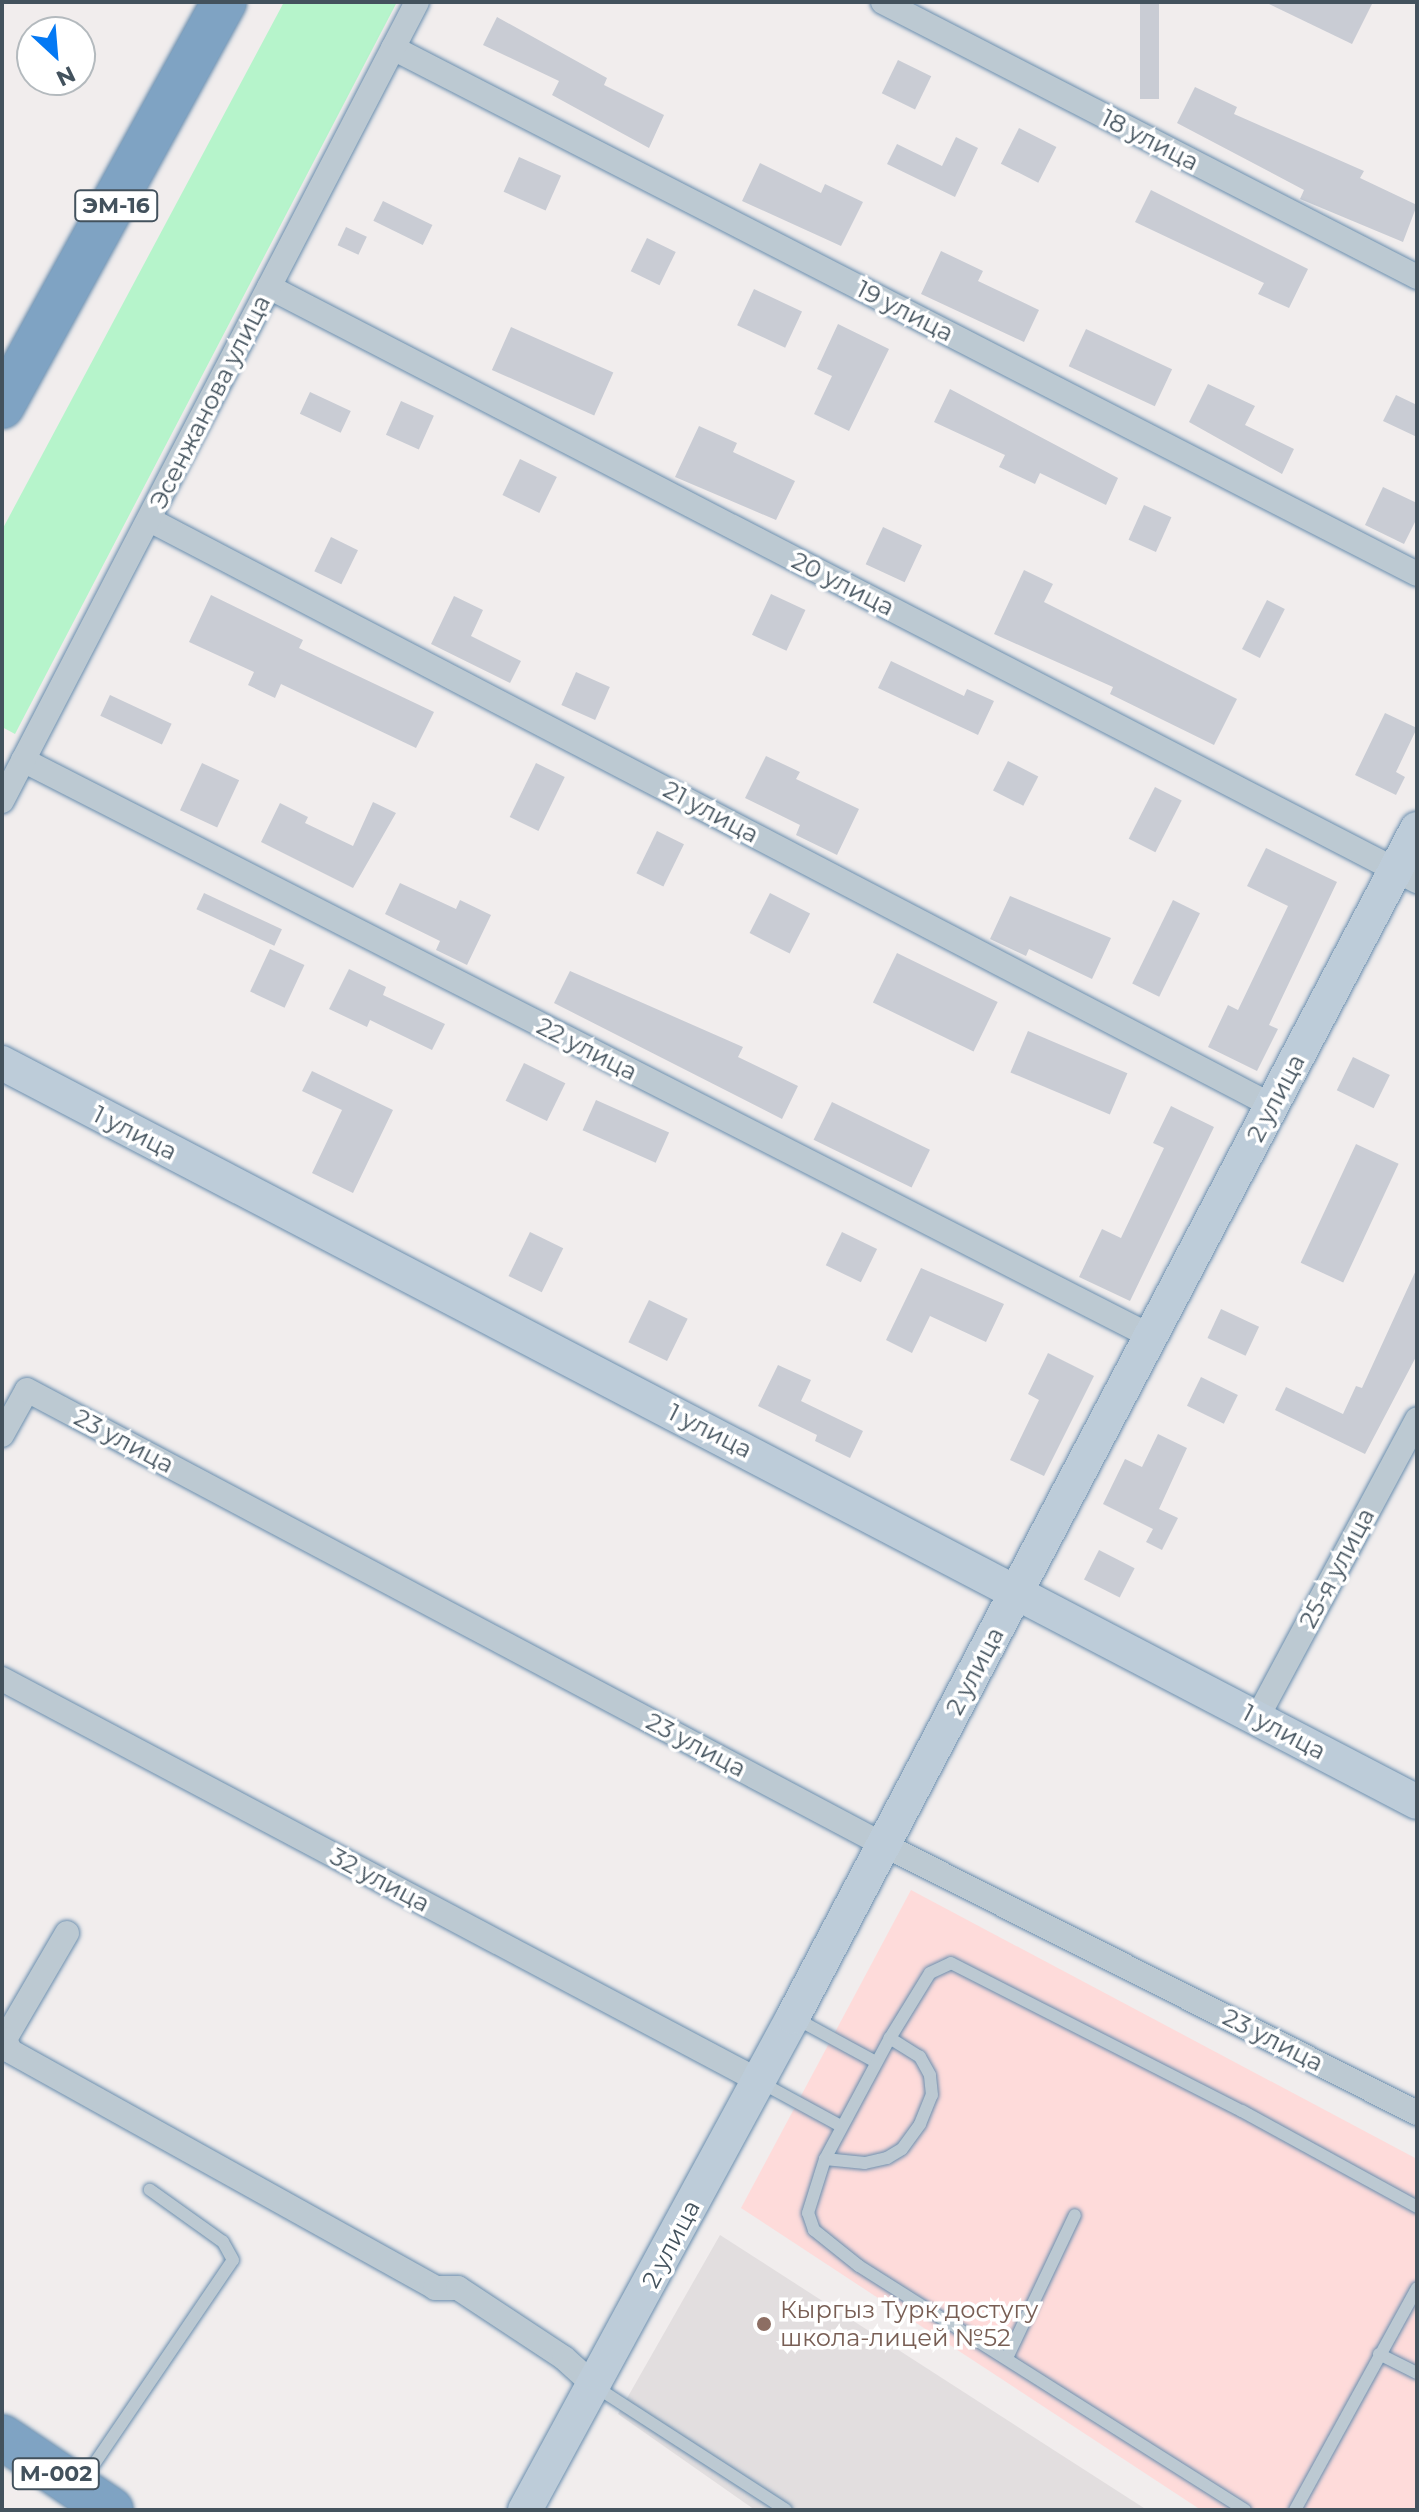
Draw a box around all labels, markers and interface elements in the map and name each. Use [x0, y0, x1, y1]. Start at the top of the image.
north arrow [16, 16, 96, 96]
text: N [52, 60, 80, 92]
street label: 18 улица [1097, 103, 1203, 177]
road number: ЭМ-16 [74, 188, 158, 224]
street label: 19 улица [852, 274, 958, 348]
street label: Эсенжанова улица [144, 290, 276, 514]
street label: 20 улица [787, 546, 899, 622]
street label: 21 улица [659, 775, 763, 849]
street label: 22 улица [532, 1012, 642, 1086]
street label: 2 улица [1241, 1049, 1311, 1147]
street label: 1 улица [88, 1100, 182, 1166]
street label: 1 улица [663, 1398, 757, 1464]
street label: 23 улица [69, 1403, 179, 1479]
street label: 25-я улица [1293, 1503, 1381, 1633]
street label: 2 улица [940, 1622, 1010, 1720]
street label: 1 улица [1238, 1698, 1330, 1766]
street label: 23 улица [641, 1707, 751, 1783]
street label: 32 улица [325, 1842, 435, 1918]
street label: 23 улица [1218, 2003, 1328, 2077]
street label: 2 улица [636, 2195, 706, 2293]
place label: Кыргыз Турк достугу школа-лицей №52 [780, 2296, 1038, 2352]
marker: Кыргыз Турк достугу школа-лицей №52 [755, 2315, 773, 2333]
road number: M-002 [10, 2456, 102, 2492]

